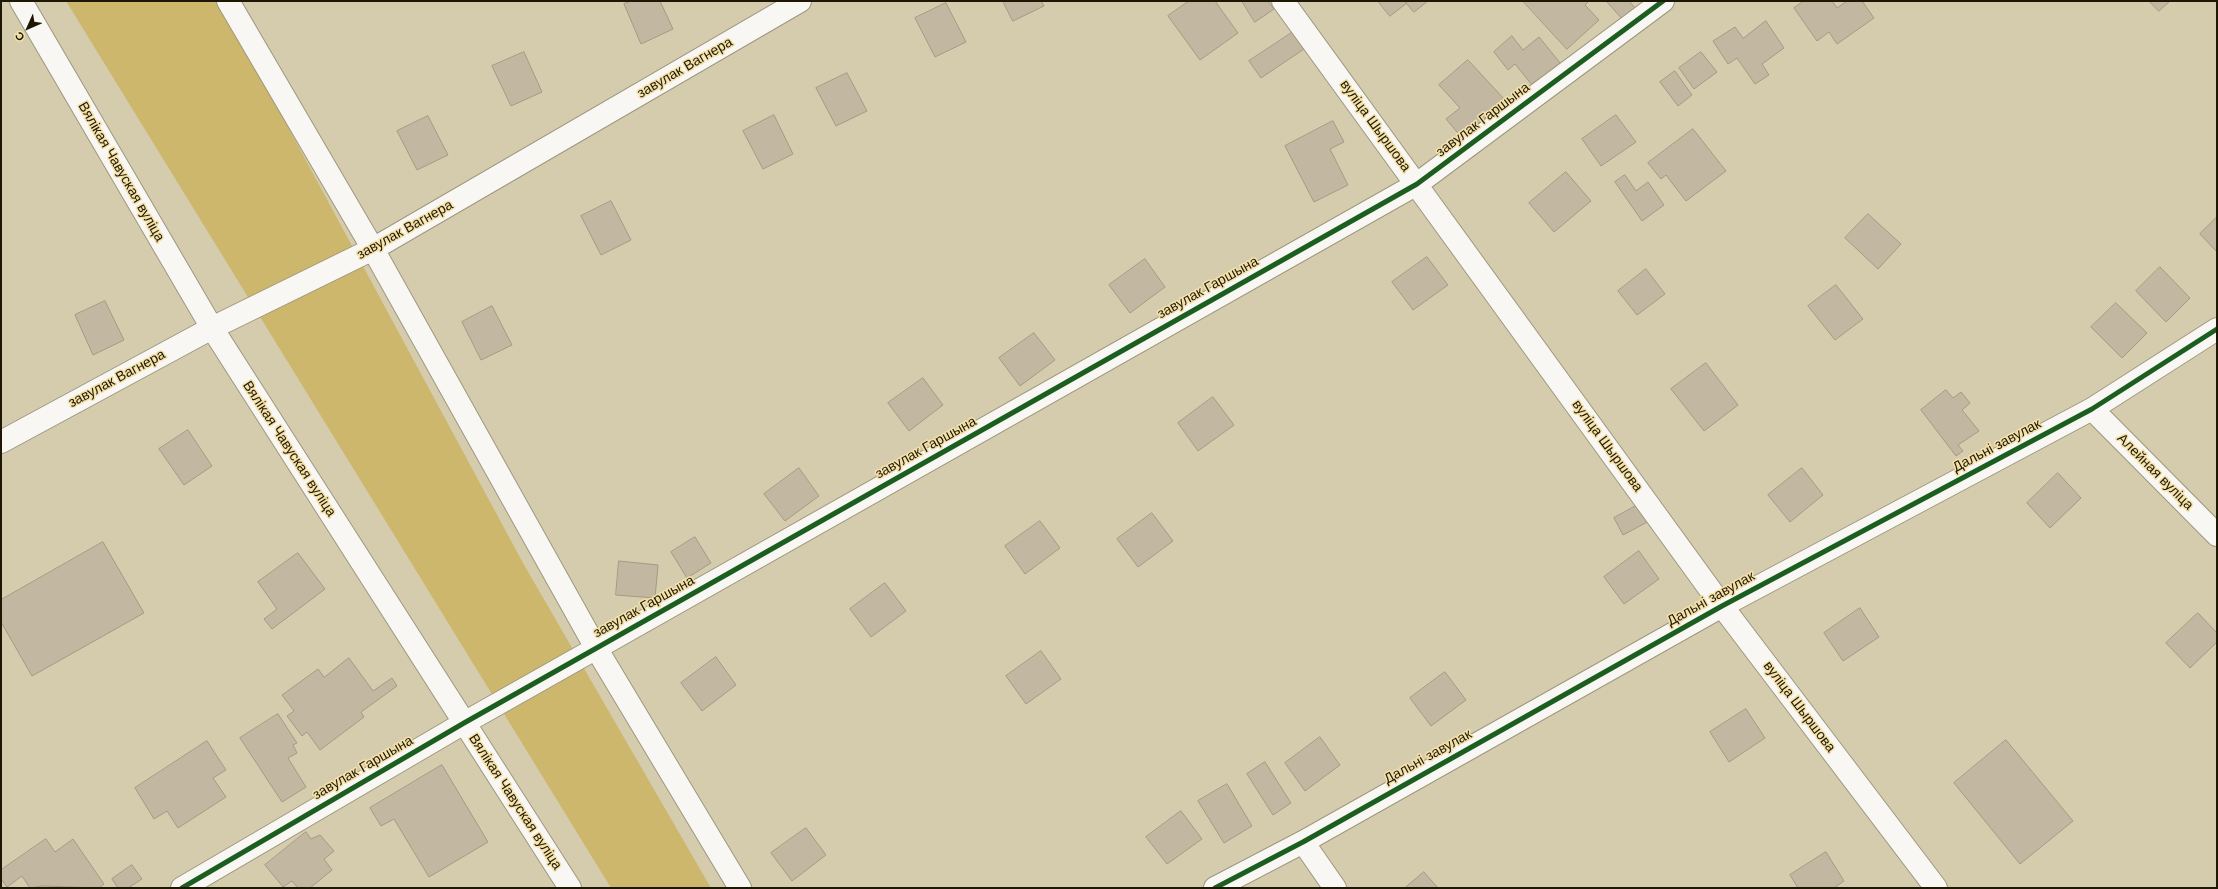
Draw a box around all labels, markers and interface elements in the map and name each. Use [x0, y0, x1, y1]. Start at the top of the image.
north arrow [8, 8, 48, 48]
text: С [12, 29, 27, 44]
street label: завулак Вагнера [634, 34, 736, 102]
street label: вуліца Шыршова [1336, 77, 1414, 175]
street label: завулак Гаршына [1433, 79, 1533, 161]
street label: Вялікая Чавуская вуліца [74, 99, 168, 245]
street label: завулак Вагнера [354, 197, 456, 263]
street label: завулак Гаршына [1154, 253, 1262, 323]
street label: завулак Вагнера [66, 346, 168, 412]
street label: Вялікая Чавуская вуліца [239, 378, 339, 520]
street label: вуліца Шыршова [1568, 397, 1646, 495]
street label: завулак Гаршына [872, 413, 980, 483]
street label: Дальні завулак [1950, 416, 2044, 476]
street label: Алейная вуліца [2113, 430, 2197, 514]
street label: Дальні завулак [1664, 568, 1758, 630]
street label: завулак Гаршына [590, 572, 698, 642]
street label: вуліца Шыршова [1759, 658, 1839, 756]
street label: Дальні завулак [1381, 726, 1475, 788]
street label: Вялікая Чавуская вуліца [465, 731, 565, 873]
street label: завулак Гаршына [310, 732, 416, 804]

